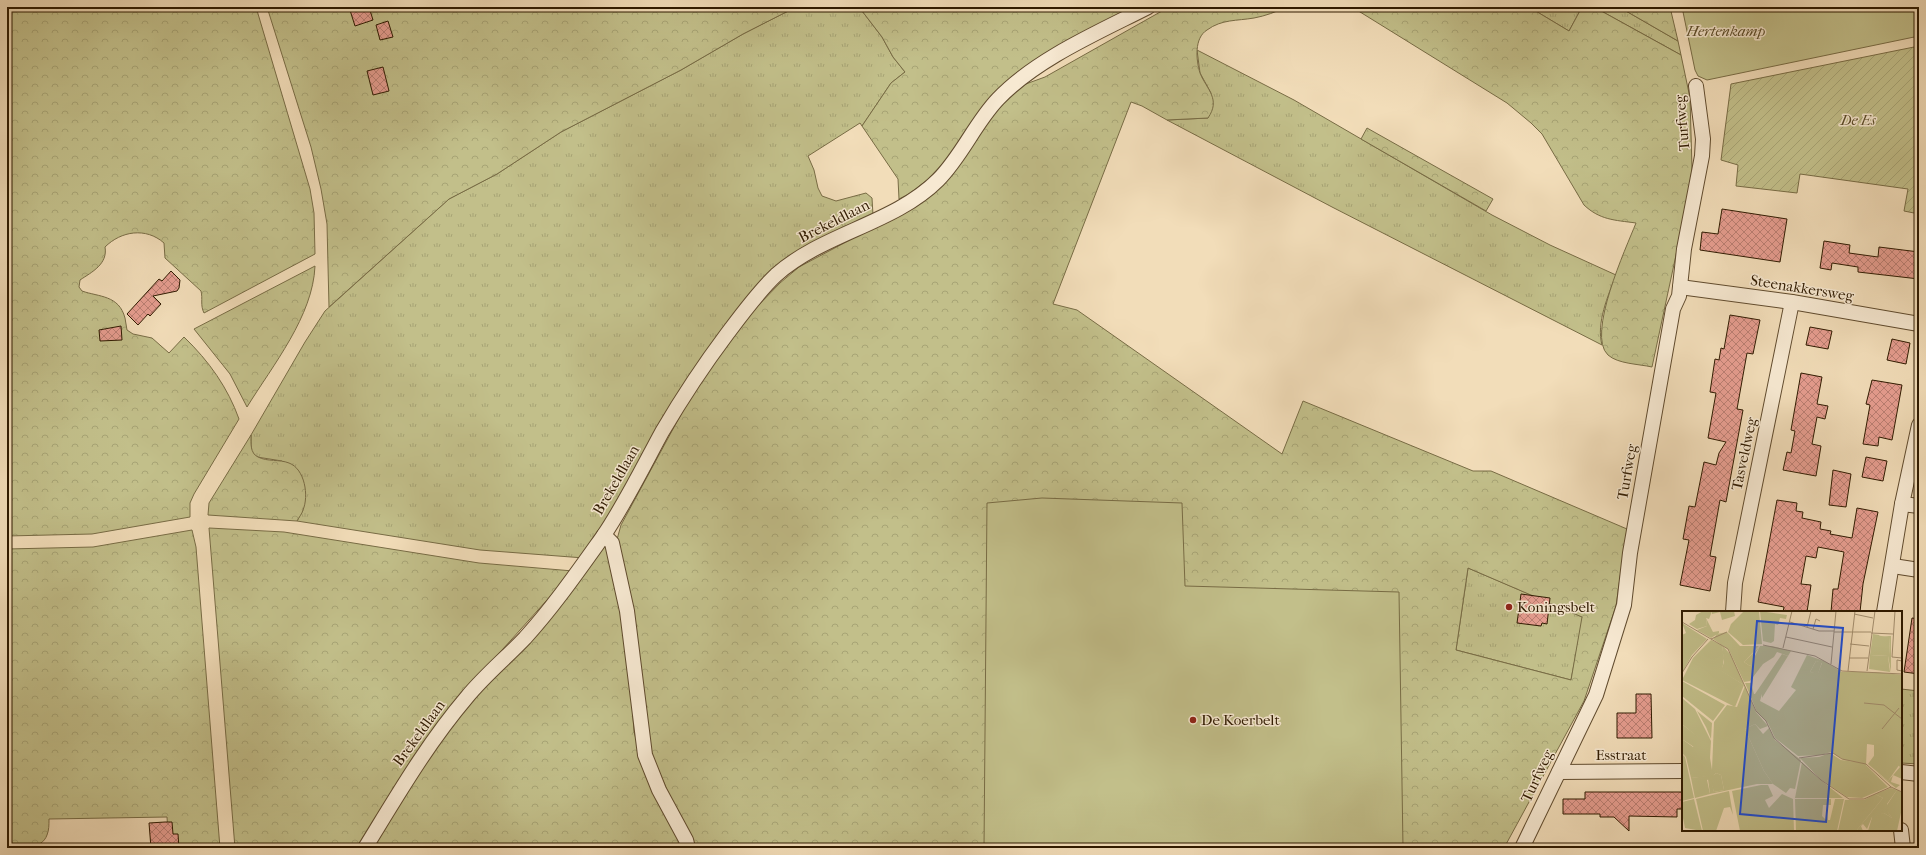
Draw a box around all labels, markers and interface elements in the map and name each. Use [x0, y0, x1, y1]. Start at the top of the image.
park label: Hertenkamp [1686, 22, 1766, 40]
street label: Turfweg [1671, 93, 1693, 152]
park label: De Es [1840, 111, 1876, 129]
street label: Brekeldlaan [796, 195, 873, 247]
street label: Steenakkersweg [1749, 271, 1856, 305]
street label: Tasveldweg [1727, 415, 1761, 492]
street label: Brekeldlaan [589, 442, 643, 518]
street label: Turfweg [1613, 442, 1641, 501]
place label: Koningsbelt [1517, 598, 1596, 616]
marker: Koningsbelt [1504, 602, 1514, 612]
inset map [1682, 611, 1902, 831]
street label: Brekeldlaan [389, 696, 449, 770]
place label: De Koerbelt [1201, 711, 1280, 729]
marker: De Koerbelt [1188, 715, 1198, 725]
street label: Turfweg [1517, 746, 1557, 805]
street label: Esstraat [1595, 746, 1647, 764]

